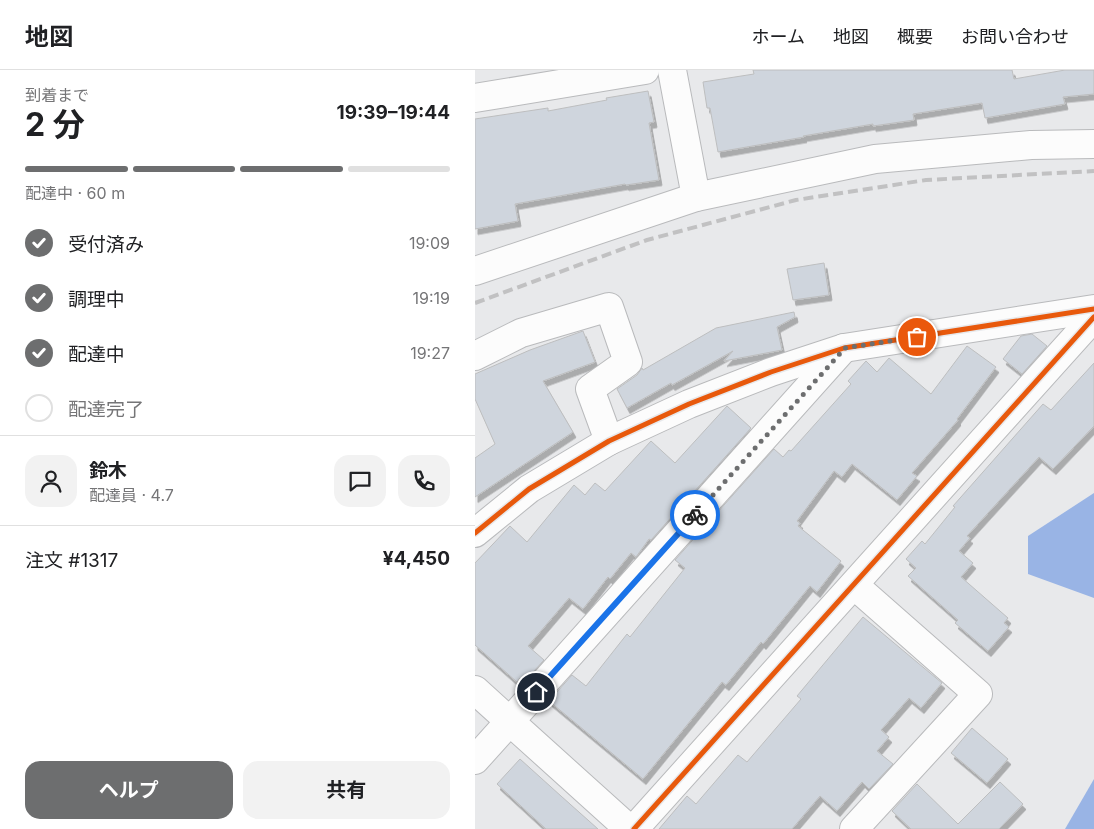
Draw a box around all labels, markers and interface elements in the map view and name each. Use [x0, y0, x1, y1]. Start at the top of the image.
text: 地図 [25, 22, 73, 51]
text: ホーム [752, 26, 805, 47]
text: 地図 [833, 26, 869, 47]
text: 概要 [897, 26, 933, 47]
text: お問い合わせ [961, 26, 1069, 47]
text: 到着まで [25, 85, 89, 105]
text: 19:39–19:44 [336, 101, 450, 124]
text: 2 分 [25, 105, 85, 144]
text: 配達中 · 60 m [25, 183, 125, 203]
icon: check [25, 229, 53, 257]
text: 受付済み [68, 233, 144, 256]
text: 19:09 [409, 233, 450, 253]
icon: check [25, 284, 53, 312]
text: 調理中 [68, 288, 125, 311]
text: 19:19 [413, 288, 450, 308]
pin [896, 316, 938, 358]
icon: bag [903, 323, 931, 351]
icon: check [25, 339, 53, 367]
text: 配達中 [68, 343, 125, 366]
text: 19:27 [410, 343, 450, 363]
text: 配達完了 [68, 398, 144, 421]
button: person [25, 455, 77, 507]
button: chat [334, 455, 386, 507]
button: phone [398, 455, 450, 507]
text: 鈴木 [89, 459, 127, 482]
text: 配達員 · 4.7 [89, 485, 174, 505]
courier [670, 490, 720, 540]
icon: bike [681, 501, 709, 529]
text: ¥4,450 [383, 547, 450, 570]
text: 注文 #1317 [25, 549, 118, 572]
pin [515, 671, 557, 713]
icon: home [522, 678, 550, 706]
button: ヘルプ [25, 761, 233, 819]
button: 共有 [243, 761, 450, 819]

